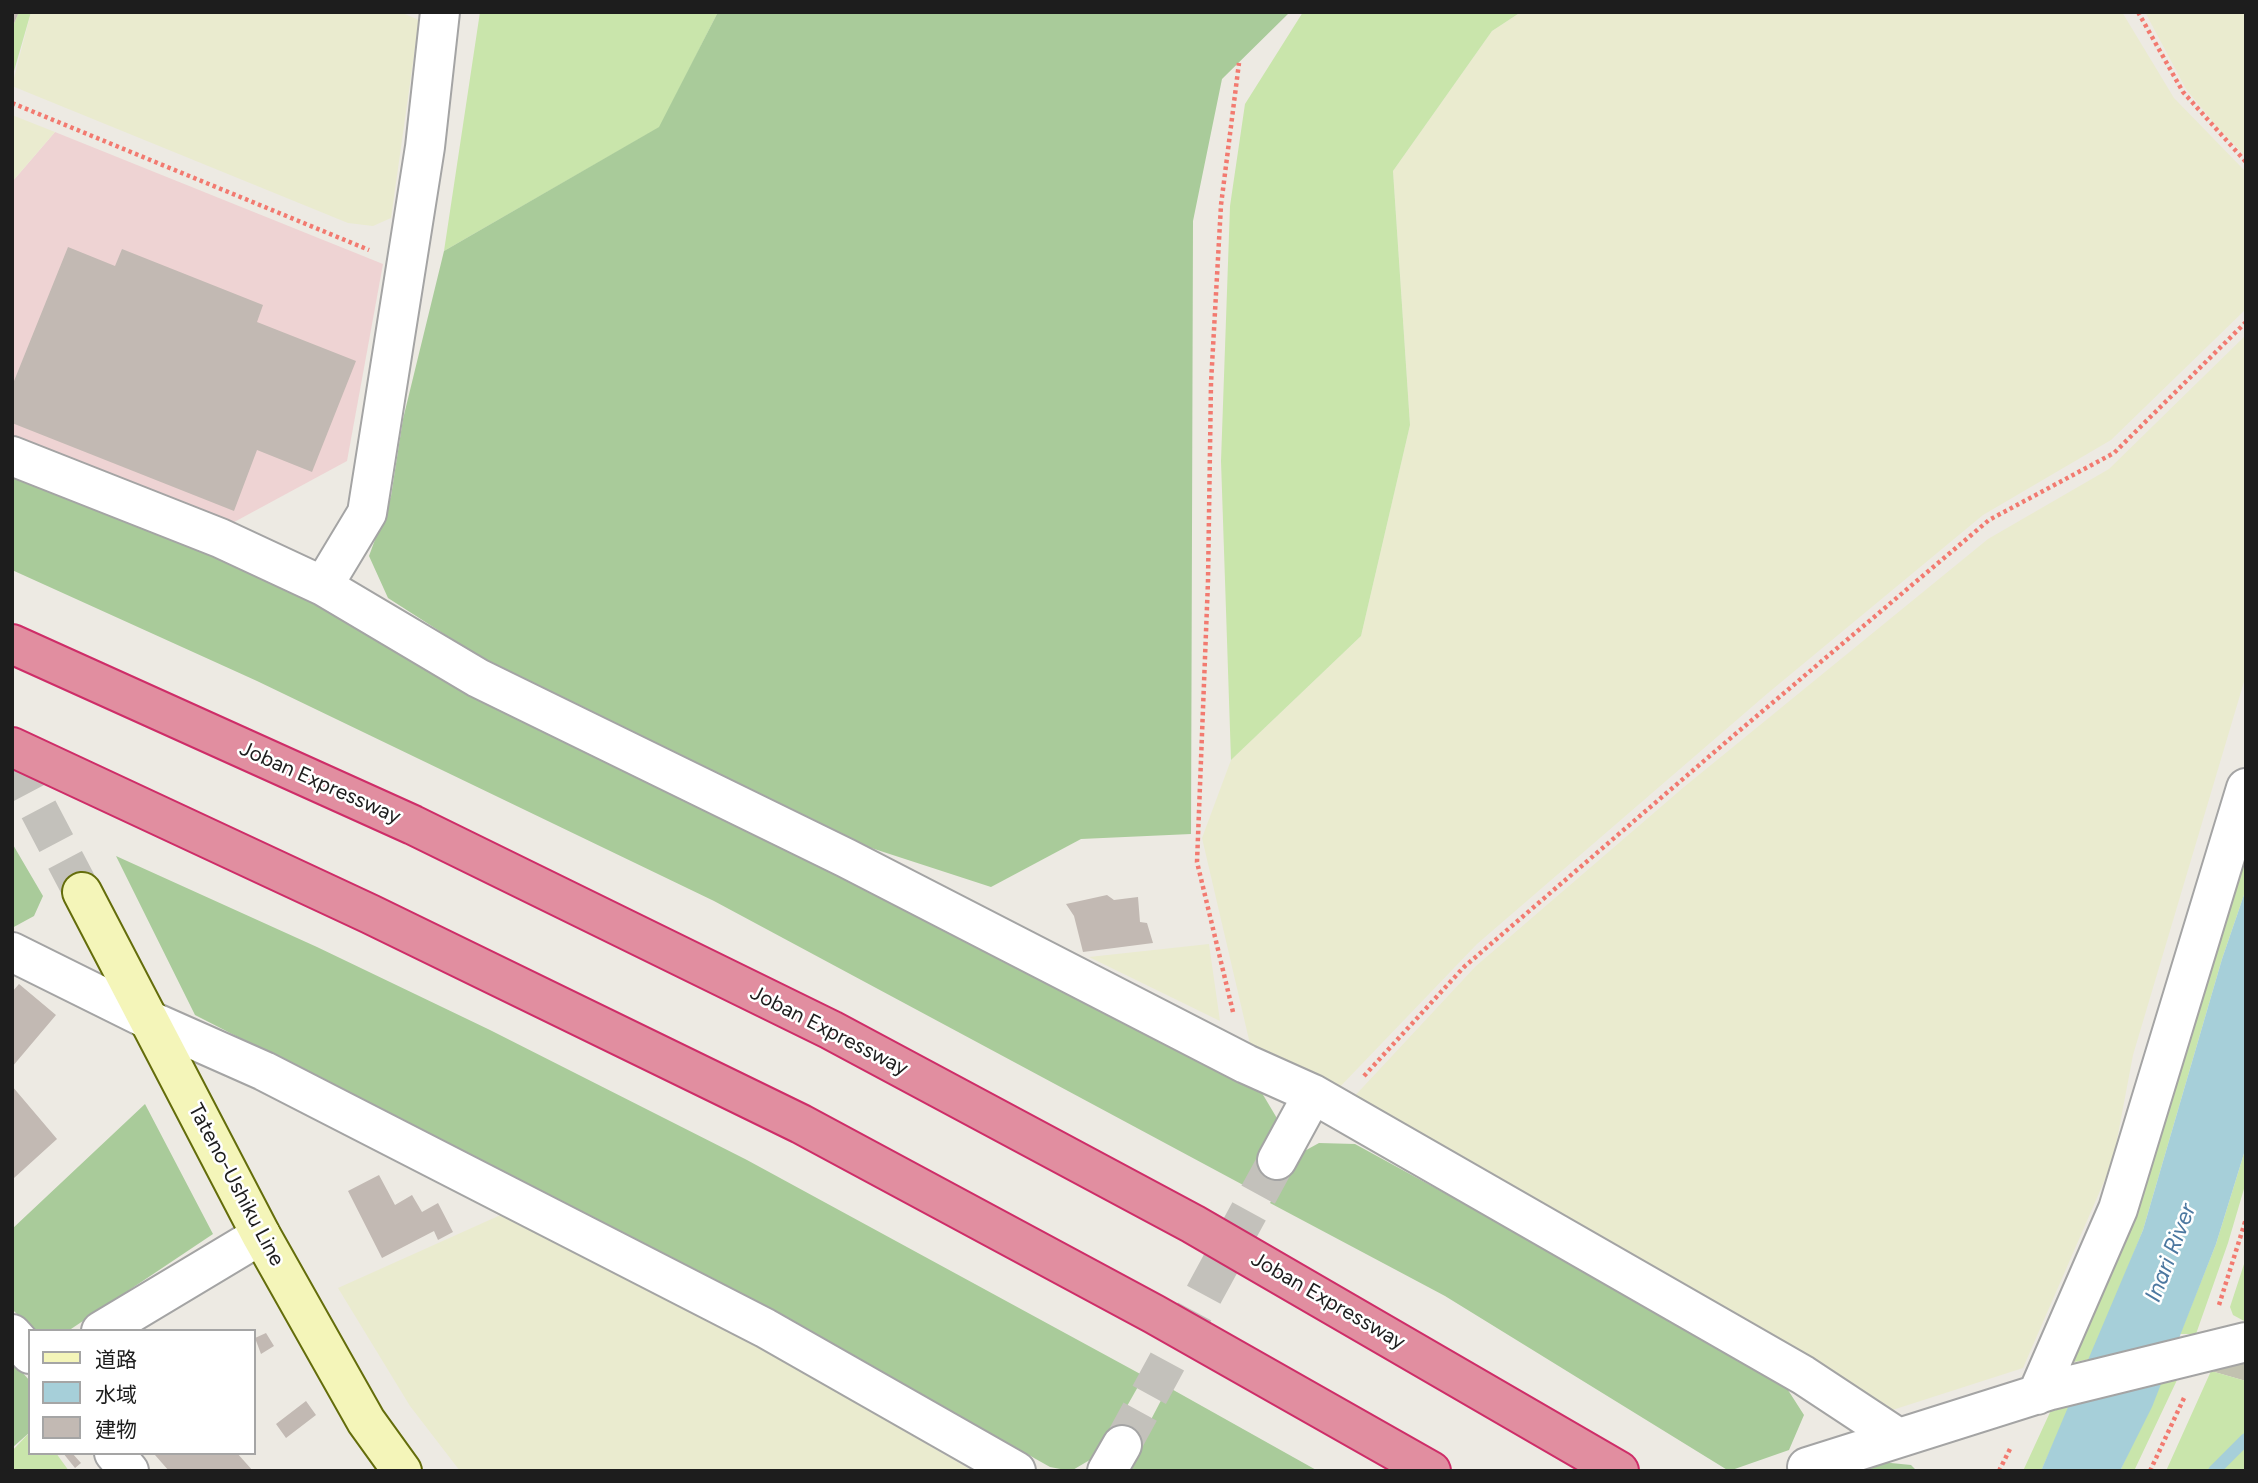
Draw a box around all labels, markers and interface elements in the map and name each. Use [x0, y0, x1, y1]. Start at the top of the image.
street label: Joban Expressway [236, 736, 404, 830]
street label: Joban Expressway [746, 980, 912, 1082]
street label: Tateno-Ushiku Line [183, 1099, 289, 1271]
water label: Inari River [2140, 1200, 2202, 1306]
street label: Joban Expressway [1246, 1247, 1410, 1355]
legend [28, 1329, 256, 1455]
text: 道路 [95, 1347, 137, 1372]
text: 水域 [95, 1382, 137, 1407]
text: 建物 [95, 1417, 137, 1442]

